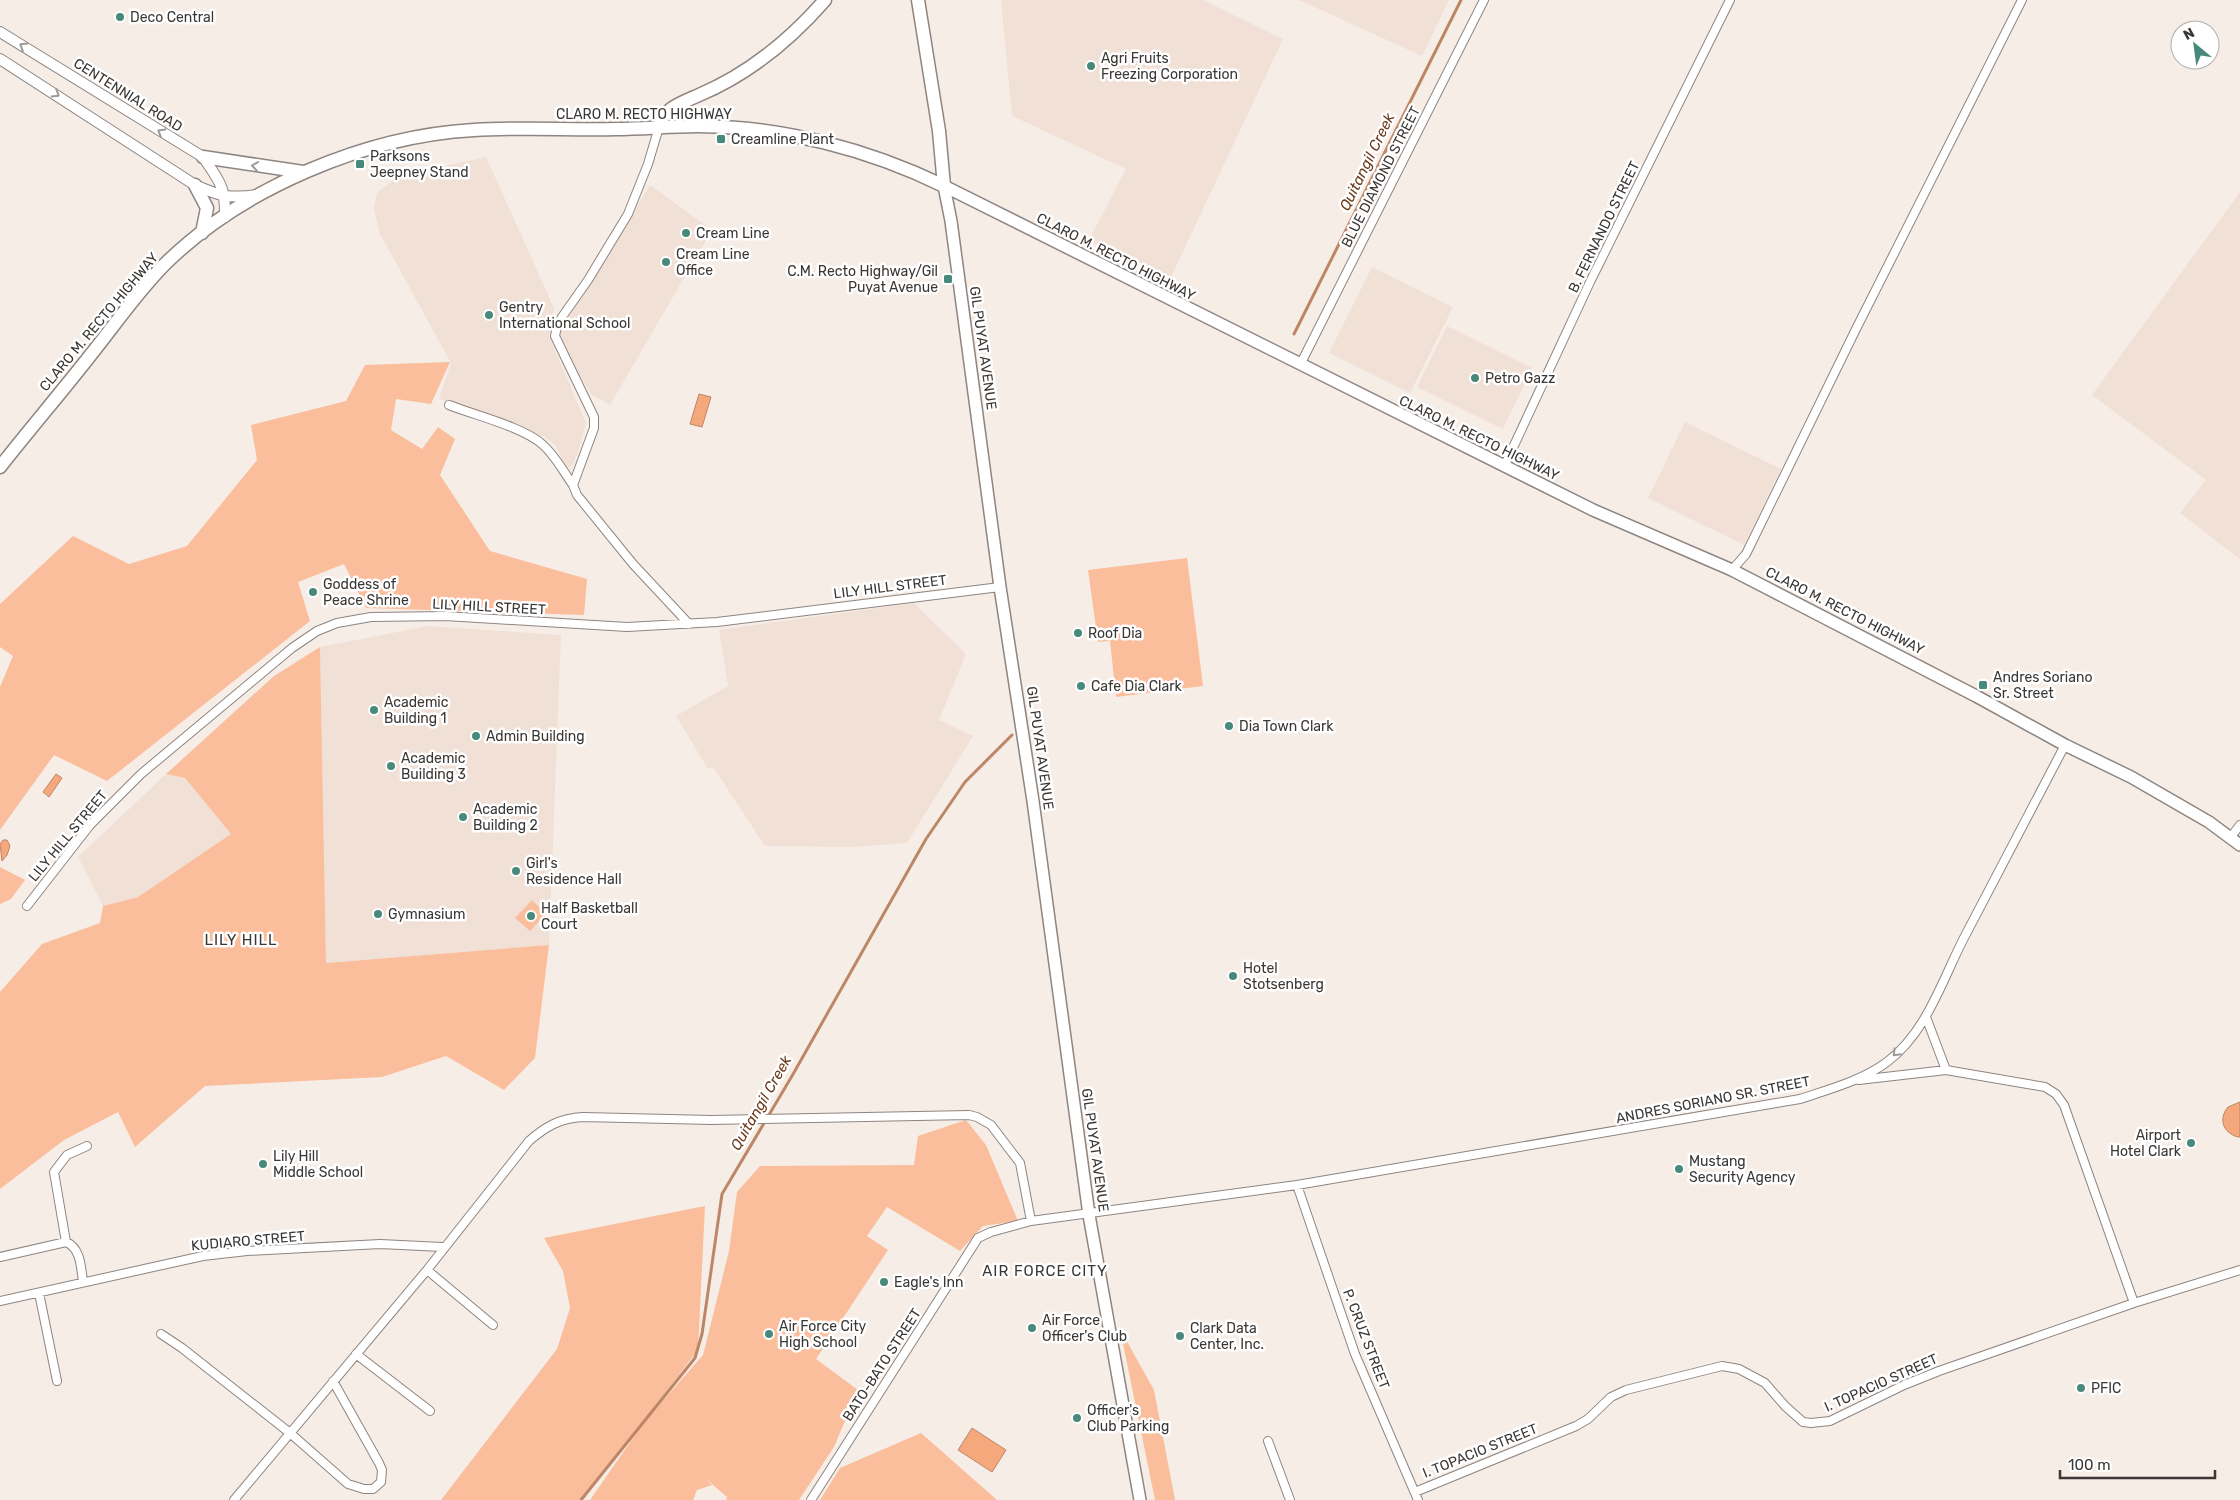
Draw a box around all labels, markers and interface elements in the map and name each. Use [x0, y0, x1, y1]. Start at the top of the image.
place label: Deco Central [130, 9, 214, 26]
marker: Deco Central [114, 11, 126, 23]
north arrow [2170, 20, 2220, 70]
text: N [2180, 24, 2197, 44]
one-way arrow [19, 43, 28, 53]
place label: Agri Fruits Freezing Corporation [1101, 50, 1238, 83]
street label: CENTENNIAL ROAD [70, 55, 186, 135]
marker: Agri Fruits Freezing Corporation [1085, 60, 1097, 72]
one-way arrow [51, 88, 60, 97]
street label: BLUE DIAMOND STREET [1338, 104, 1424, 250]
street label: CLARO M. RECTO HIGHWAY [556, 106, 732, 123]
water label: Quitangil Creek [1336, 110, 1399, 214]
one-way arrow [157, 129, 166, 139]
place label: Creamline Plant [731, 131, 835, 148]
marker: Creamline Plant [715, 133, 727, 145]
place label: Parksons Jeepney Stand [370, 148, 468, 181]
marker: Parksons Jeepney Stand [354, 158, 366, 170]
street label: B. FERNANDO STREET [1565, 158, 1643, 296]
one-way arrow [251, 161, 259, 172]
street label: CLARO M. RECTO HIGHWAY [1034, 209, 1198, 305]
place label: Cream Line [696, 225, 770, 242]
marker: Cream Line [680, 227, 692, 239]
place label: Cream Line Office [676, 246, 750, 279]
street label: CLARO M. RECTO HIGHWAY [36, 249, 162, 395]
marker: Cream Line Office [660, 256, 672, 268]
place label: C.M. Recto Highway/Gil Puyat Avenue [787, 263, 938, 296]
marker: C.M. Recto Highway/Gil Puyat Avenue [942, 273, 954, 285]
street label: GIL PUYAT AVENUE [966, 285, 1000, 411]
place label: Gentry International School [499, 299, 630, 332]
marker: Gentry International School [483, 309, 495, 321]
place label: Petro Gazz [1485, 370, 1555, 387]
marker: Petro Gazz [1469, 372, 1481, 384]
street label: CLARO M. RECTO HIGHWAY [1396, 392, 1562, 484]
street label: CLARO M. RECTO HIGHWAY [1763, 563, 1927, 659]
street label: LILY HILL STREET [832, 572, 948, 602]
place label: Goddess of Peace Shrine [323, 576, 409, 609]
marker: Goddess of Peace Shrine [307, 586, 319, 598]
street label: LILY HILL STREET [432, 596, 546, 618]
place label: Roof Dia [1088, 625, 1142, 642]
marker: Roof Dia [1072, 627, 1084, 639]
place label: Andres Soriano Sr. Street [1993, 669, 2093, 702]
place label: Cafe Dia Clark [1091, 678, 1182, 695]
marker: Andres Soriano Sr. Street [1977, 679, 1989, 691]
marker: Cafe Dia Clark [1075, 680, 1087, 692]
street label: GIL PUYAT AVENUE [1023, 685, 1057, 811]
place label: Academic Building 1 [384, 694, 449, 727]
marker: Academic Building 1 [368, 704, 380, 716]
place label: Dia Town Clark [1239, 718, 1334, 735]
marker: Dia Town Clark [1223, 720, 1235, 732]
place label: Admin Building [486, 728, 585, 745]
marker: Admin Building [470, 730, 482, 742]
place label: Academic Building 3 [401, 750, 466, 783]
marker: Academic Building 3 [385, 760, 397, 772]
street label: LILY HILL STREET [25, 787, 111, 885]
place label: Academic Building 2 [473, 801, 538, 834]
marker: Academic Building 2 [457, 811, 469, 823]
place label: Girl's Residence Hall [526, 855, 622, 888]
marker: Girl's Residence Hall [510, 865, 522, 877]
place label: Half Basketball Court [541, 900, 638, 933]
place label: Gymnasium [388, 906, 465, 923]
marker: Gymnasium [372, 908, 384, 920]
marker: Half Basketball Court [525, 910, 537, 922]
district label: LILY HILL [204, 931, 278, 949]
place label: Hotel Stotsenberg [1243, 960, 1324, 993]
marker: Hotel Stotsenberg [1227, 970, 1239, 982]
one-way arrow [1893, 1047, 1902, 1056]
water label: Quitangil Creek [727, 1052, 796, 1154]
street label: ANDRES SORIANO SR. STREET [1614, 1073, 1812, 1127]
street label: GIL PUYAT AVENUE [1078, 1087, 1112, 1213]
place label: Airport Hotel Clark [2110, 1127, 2182, 1160]
marker: Airport Hotel Clark [2185, 1137, 2197, 1149]
place label: Lily Hill Middle School [273, 1148, 363, 1181]
place label: Mustang Security Agency [1689, 1153, 1796, 1186]
marker: Lily Hill Middle School [257, 1158, 269, 1170]
marker: Mustang Security Agency [1673, 1163, 1685, 1175]
street label: KUDIARO STREET [190, 1228, 306, 1254]
district label: AIR FORCE CITY [982, 1262, 1108, 1280]
place label: Eagle's Inn [894, 1274, 964, 1291]
marker: Eagle's Inn [878, 1276, 890, 1288]
street label: P. CRUZ STREET [1339, 1286, 1393, 1392]
street label: BATO-BATO STREET [839, 1305, 925, 1425]
place label: Air Force Officer's Club [1042, 1312, 1127, 1345]
place label: Air Force City High School [779, 1318, 867, 1351]
place label: Clark Data Center, Inc. [1190, 1320, 1264, 1353]
marker: Air Force Officer's Club [1026, 1322, 1038, 1334]
marker: Air Force City High School [763, 1328, 775, 1340]
marker: Clark Data Center, Inc. [1174, 1330, 1186, 1342]
street label: I. TOPACIO STREET [1822, 1350, 1940, 1416]
place label: PFIC [2091, 1380, 2121, 1397]
marker: PFIC [2075, 1382, 2087, 1394]
place label: Officer's Club Parking [1087, 1402, 1169, 1435]
marker: Officer's Club Parking [1071, 1412, 1083, 1424]
street label: I. TOPACIO STREET [1420, 1420, 1540, 1482]
scale bar [2060, 1448, 2215, 1480]
text: 100 m [2068, 1456, 2110, 1474]

